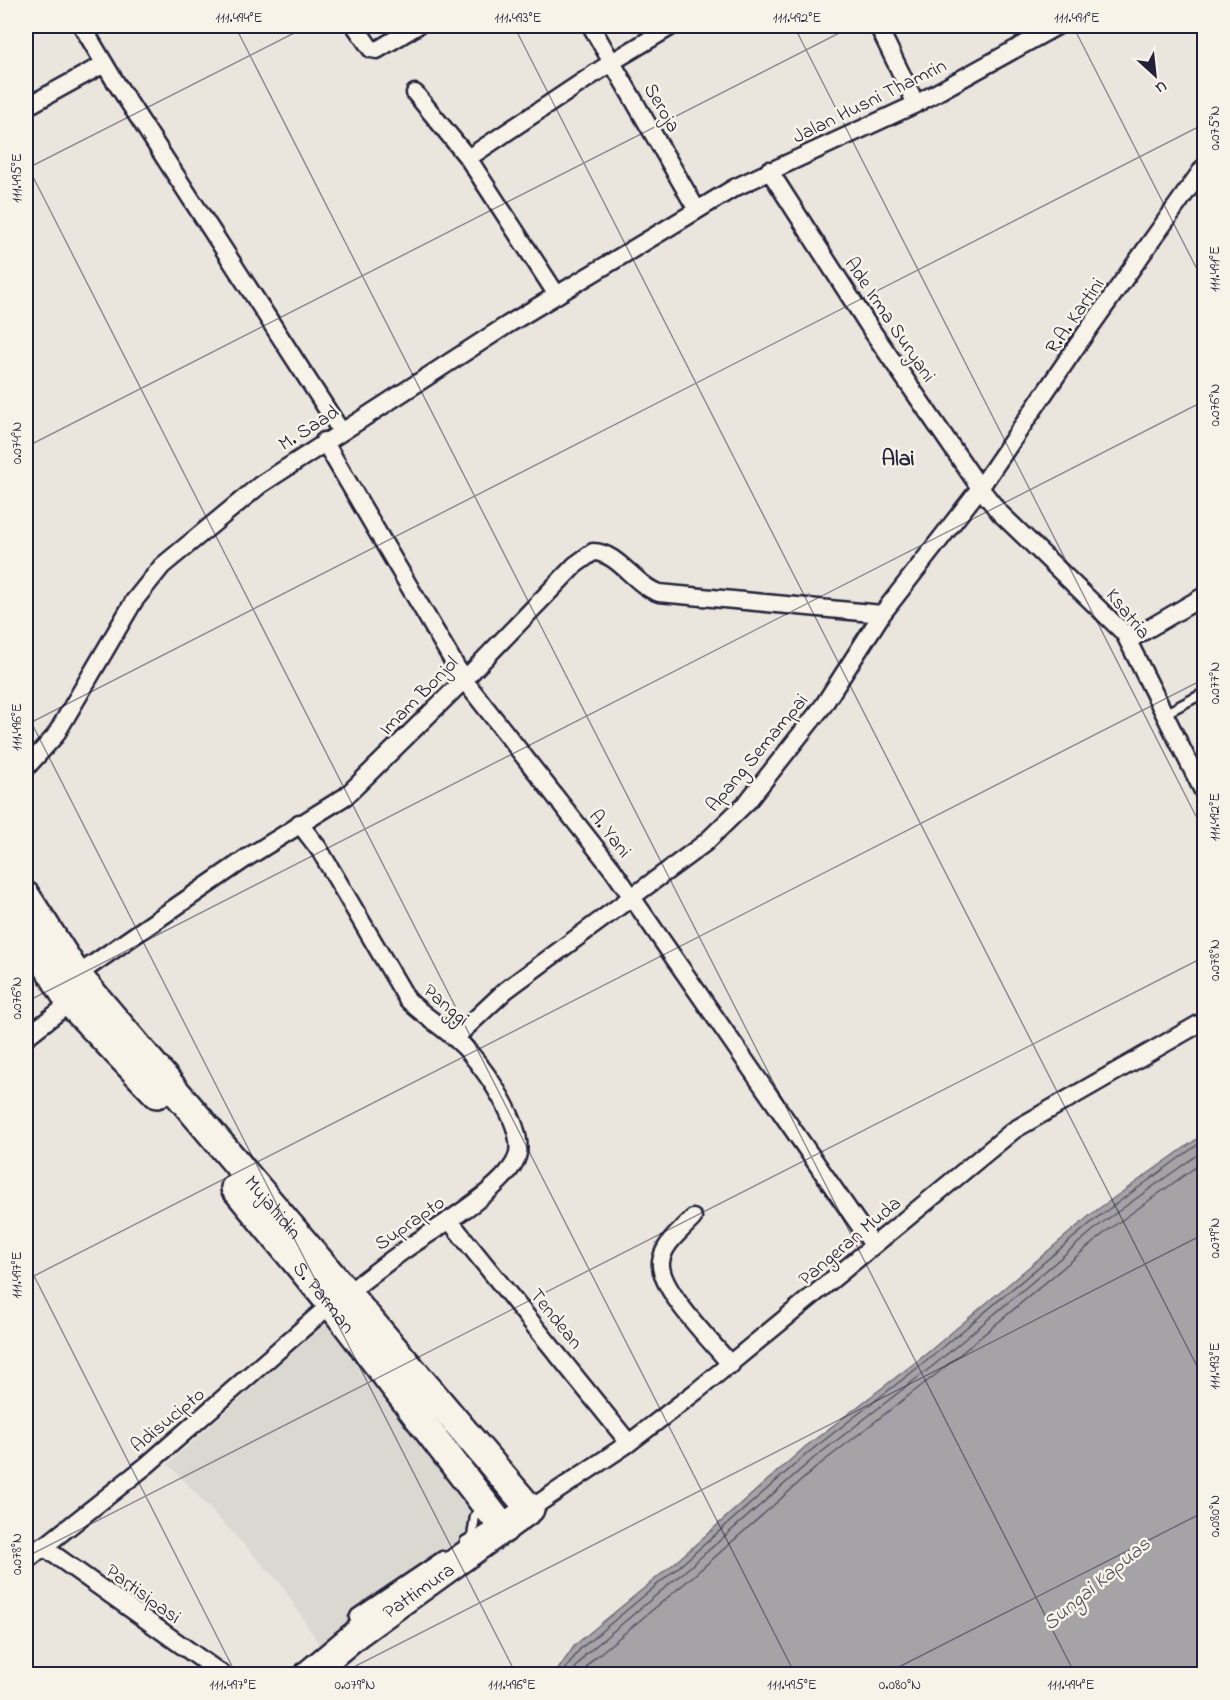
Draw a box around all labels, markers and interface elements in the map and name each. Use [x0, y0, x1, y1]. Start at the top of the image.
text: 111.494°E [215, 7, 263, 29]
text: 111.493°E [494, 7, 542, 29]
text: 111.492°E [773, 7, 821, 29]
text: 111.491°E [1054, 7, 1100, 29]
north arrow [1125, 45, 1185, 105]
street label: Jalan Husni Thamrin [788, 52, 952, 152]
text: U [1151, 74, 1171, 100]
street label: Seroja [635, 78, 687, 138]
text: 0.075°N [1204, 106, 1226, 150]
text: 111.495°E [6, 153, 28, 203]
text: 111.491°E [1204, 246, 1226, 292]
street label: Ade Irma Suryani [836, 252, 942, 389]
street label: R.A. Kartini [1039, 272, 1113, 360]
text: 0.076°N [1204, 384, 1226, 426]
street label: M. Saad [273, 399, 345, 459]
text: 0.074°N [6, 422, 28, 464]
district label: Alai [881, 444, 915, 476]
street label: Ksatria [1098, 583, 1157, 646]
street label: Imam Bonjol [373, 650, 466, 743]
text: 0.077°N [1204, 662, 1226, 704]
street label: Apang Semampai [700, 688, 817, 820]
text: 111.496°E [6, 703, 28, 751]
text: 111.492°E [1204, 793, 1226, 841]
street label: A. Yani [581, 804, 637, 865]
text: 0.078°N [1204, 939, 1226, 981]
text: 0.076°N [6, 977, 28, 1019]
street label: Panggi [415, 978, 475, 1035]
street label: Mujahidin [236, 1170, 308, 1247]
street label: Suprapto [369, 1189, 452, 1259]
street label: Pangeran Muda [793, 1190, 909, 1294]
text: 0.079°N [1204, 1218, 1226, 1258]
text: 111.497°E [6, 1251, 28, 1299]
street label: S. Parman [285, 1256, 361, 1341]
street label: Tendean [521, 1283, 589, 1356]
text: 111.493°E [1204, 1342, 1226, 1390]
street label: Adisucipto [125, 1381, 212, 1461]
text: 0.080°N [1204, 1495, 1226, 1537]
water label: Sungai Kapuas [1037, 1530, 1159, 1639]
text: 0.078°N [6, 1533, 28, 1575]
street label: Pattimura [377, 1557, 461, 1627]
street label: Partisipasi [99, 1558, 186, 1632]
text: 111.497°E [209, 1674, 257, 1696]
text: 0.079°N [335, 1674, 375, 1696]
text: 111.496°E [488, 1674, 536, 1696]
text: 111.495°E [767, 1674, 817, 1696]
text: 0.080°N [879, 1674, 921, 1696]
text: 111.494°E [1047, 1674, 1095, 1696]

